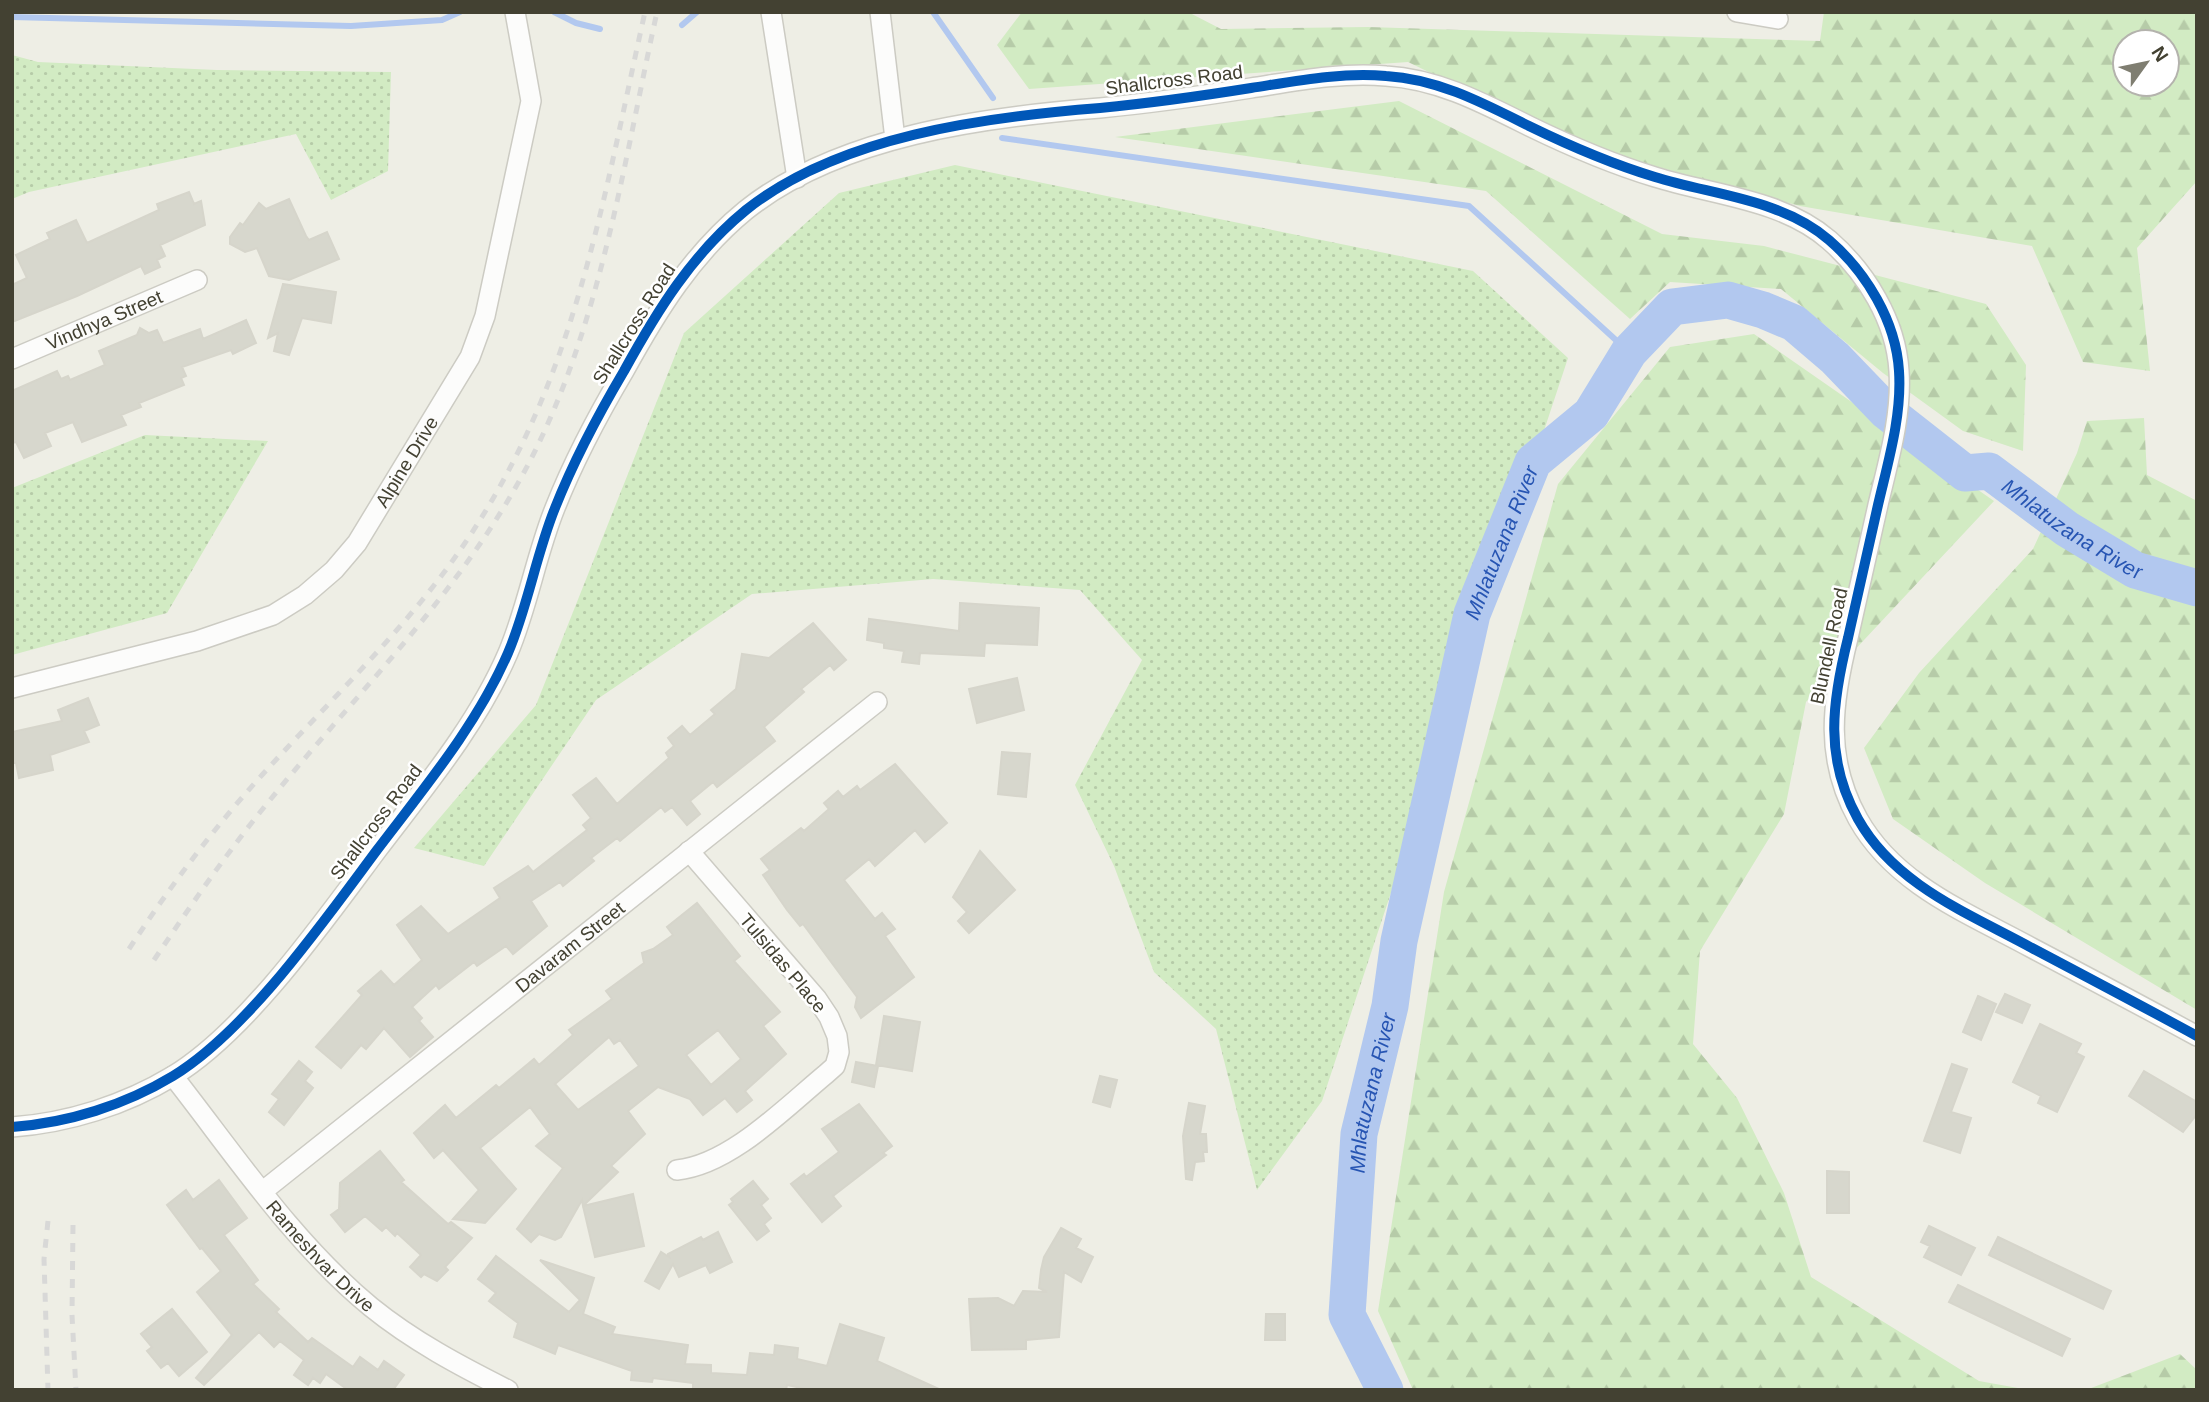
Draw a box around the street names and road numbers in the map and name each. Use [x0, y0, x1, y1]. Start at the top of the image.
street label: Shallcross Road [1104, 61, 1244, 99]
street label: Shallcross Road [588, 260, 680, 388]
street label: Vindhya Street [43, 285, 166, 354]
street label: Alpine Drive [371, 412, 442, 511]
street label: Blundell Road [1806, 586, 1852, 706]
street label: Shallcross Road [326, 760, 426, 884]
street label: Davaram Street [511, 897, 629, 996]
street label: Tulsidas Place [735, 909, 831, 1017]
street label: Rameshvar Drive [262, 1196, 379, 1316]

